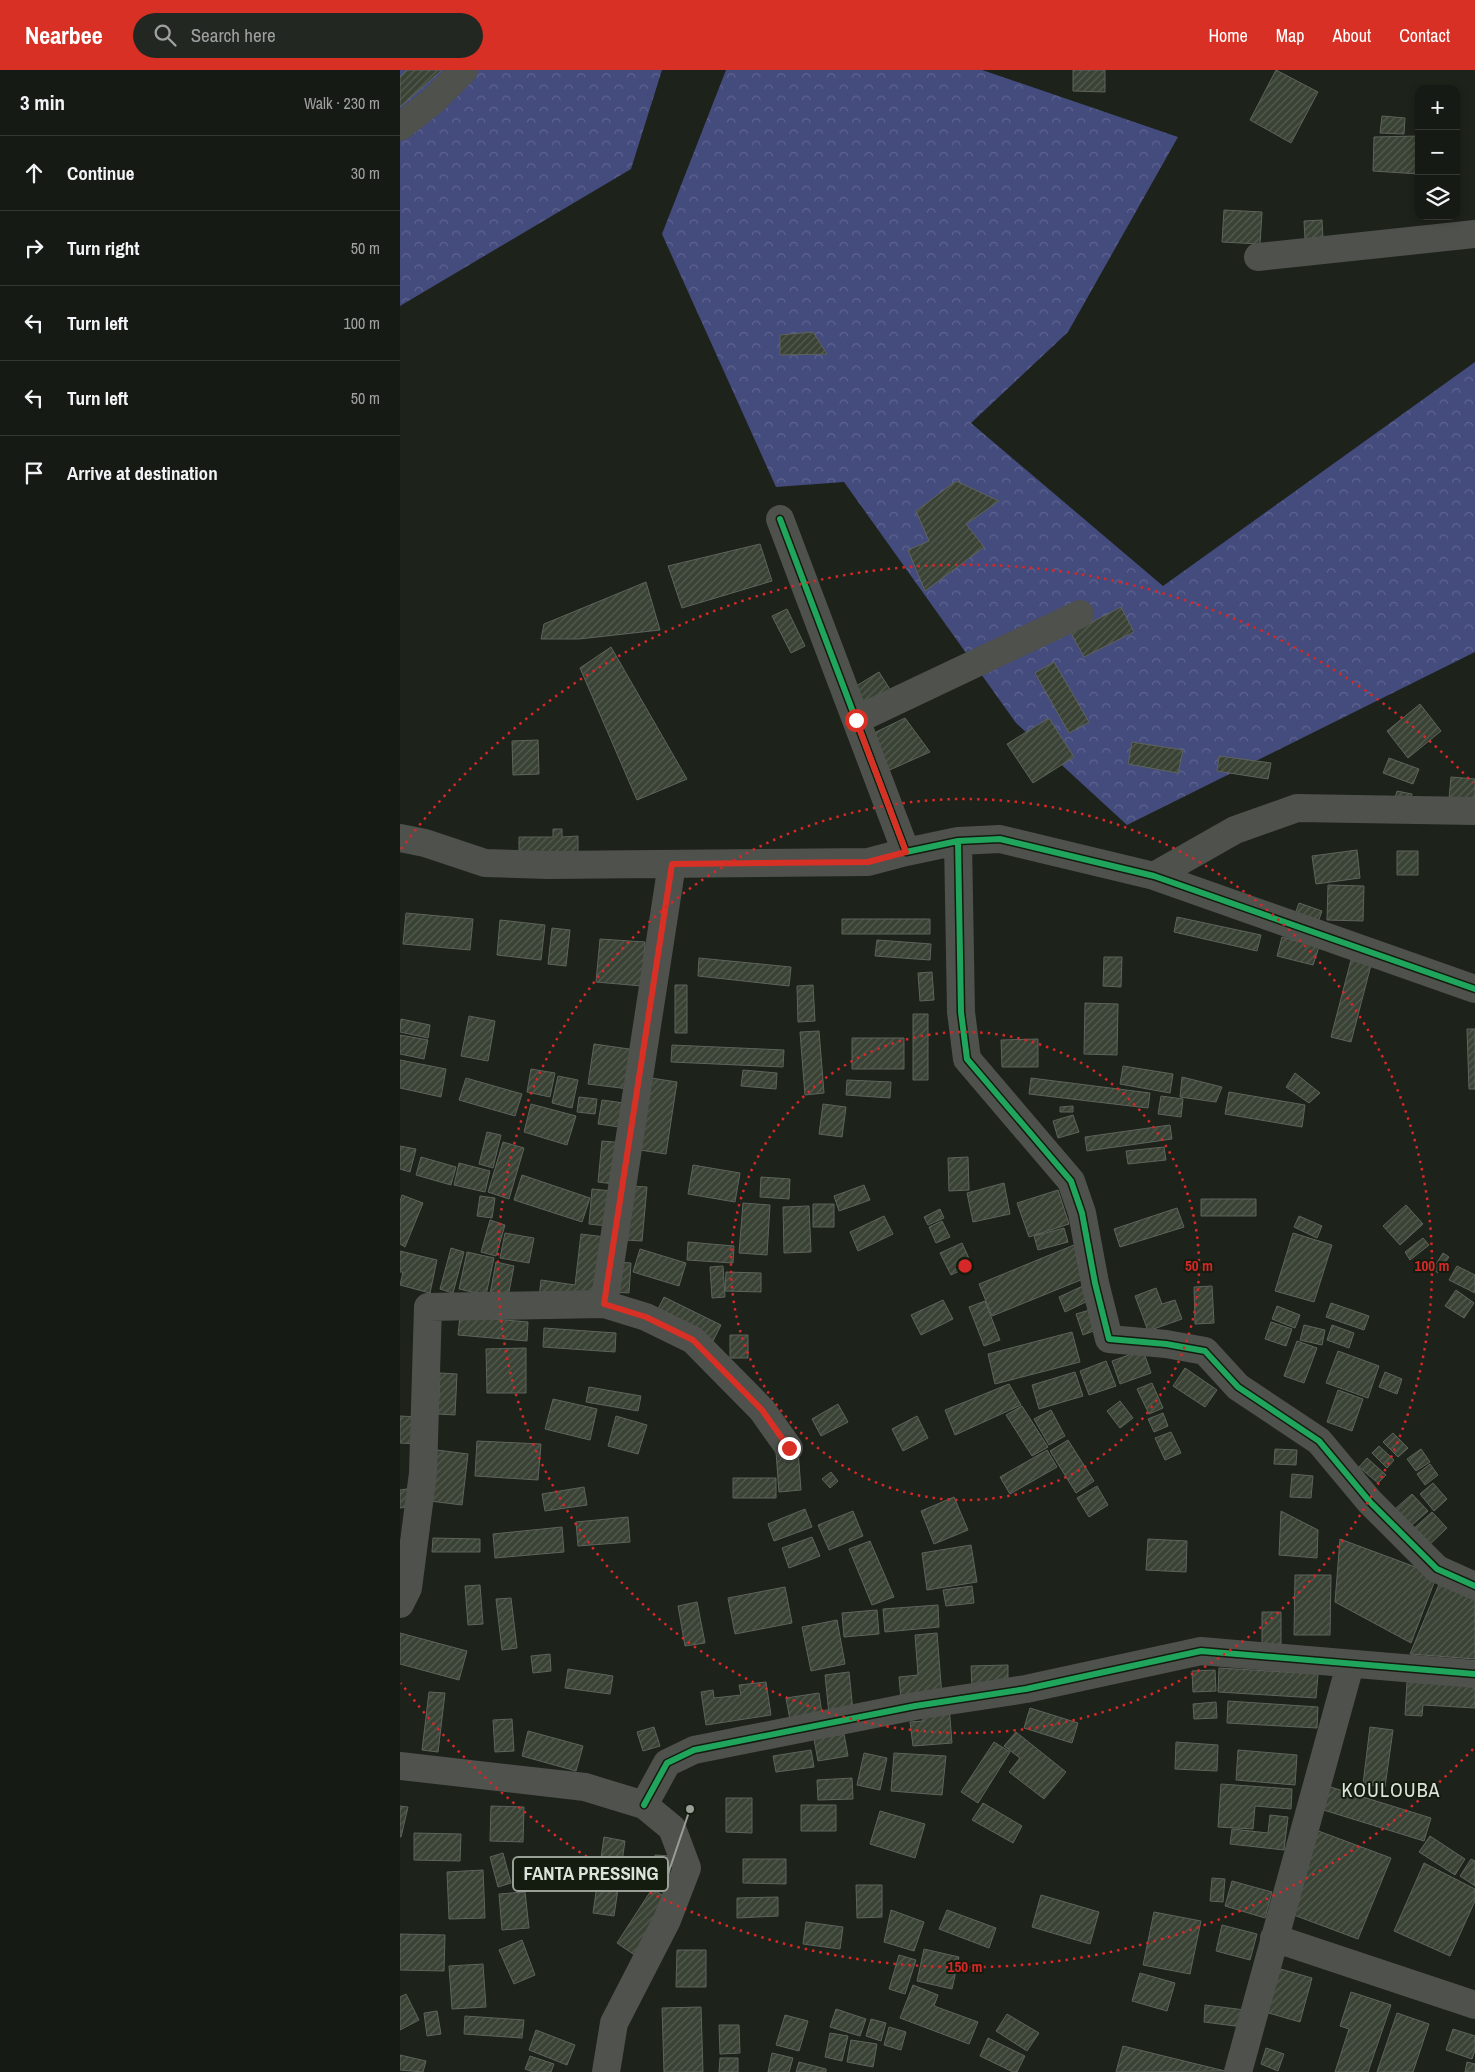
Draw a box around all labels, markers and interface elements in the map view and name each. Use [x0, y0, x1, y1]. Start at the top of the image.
search box [133, 13, 483, 58]
text: Nearbee [25, 19, 103, 51]
icon: search [151, 21, 179, 49]
text: Search here [191, 22, 276, 48]
text: Home [1208, 23, 1248, 48]
text: Map [1276, 23, 1305, 48]
text: About [1333, 23, 1371, 48]
text: Contact [1399, 23, 1450, 48]
map controls [1415, 85, 1460, 220]
button: + [1415, 85, 1460, 130]
text: 3 min [20, 88, 65, 117]
text: Walk · 230 m [304, 92, 380, 114]
button: − [1415, 130, 1460, 175]
icon: ahead [20, 159, 48, 187]
text: Continue [67, 160, 135, 186]
text: 30 m [351, 162, 380, 184]
button: layers [1415, 175, 1460, 220]
icon: right [20, 234, 48, 262]
text: Turn right [67, 235, 139, 261]
text: 50 m [351, 237, 380, 259]
icon: left [20, 309, 48, 337]
text: Turn left [67, 310, 128, 336]
text: 100 m [344, 312, 380, 334]
icon: left [20, 384, 48, 412]
text: Turn left [67, 385, 128, 411]
text: 50 m [351, 387, 380, 409]
icon: arrive [20, 459, 48, 487]
text: Arrive at destination [67, 460, 218, 486]
route start [845, 709, 868, 732]
text: 50 m [1185, 1255, 1213, 1276]
text: 100 m [1415, 1255, 1449, 1276]
centre of rings [956, 1257, 974, 1275]
route end [778, 1437, 801, 1460]
district label: KOULOUBA [1341, 1776, 1441, 1803]
callout: FANTA PRESSING [513, 1857, 668, 1891]
text: FANTA PRESSING [523, 1860, 659, 1886]
text: 150 m [948, 1956, 982, 1977]

